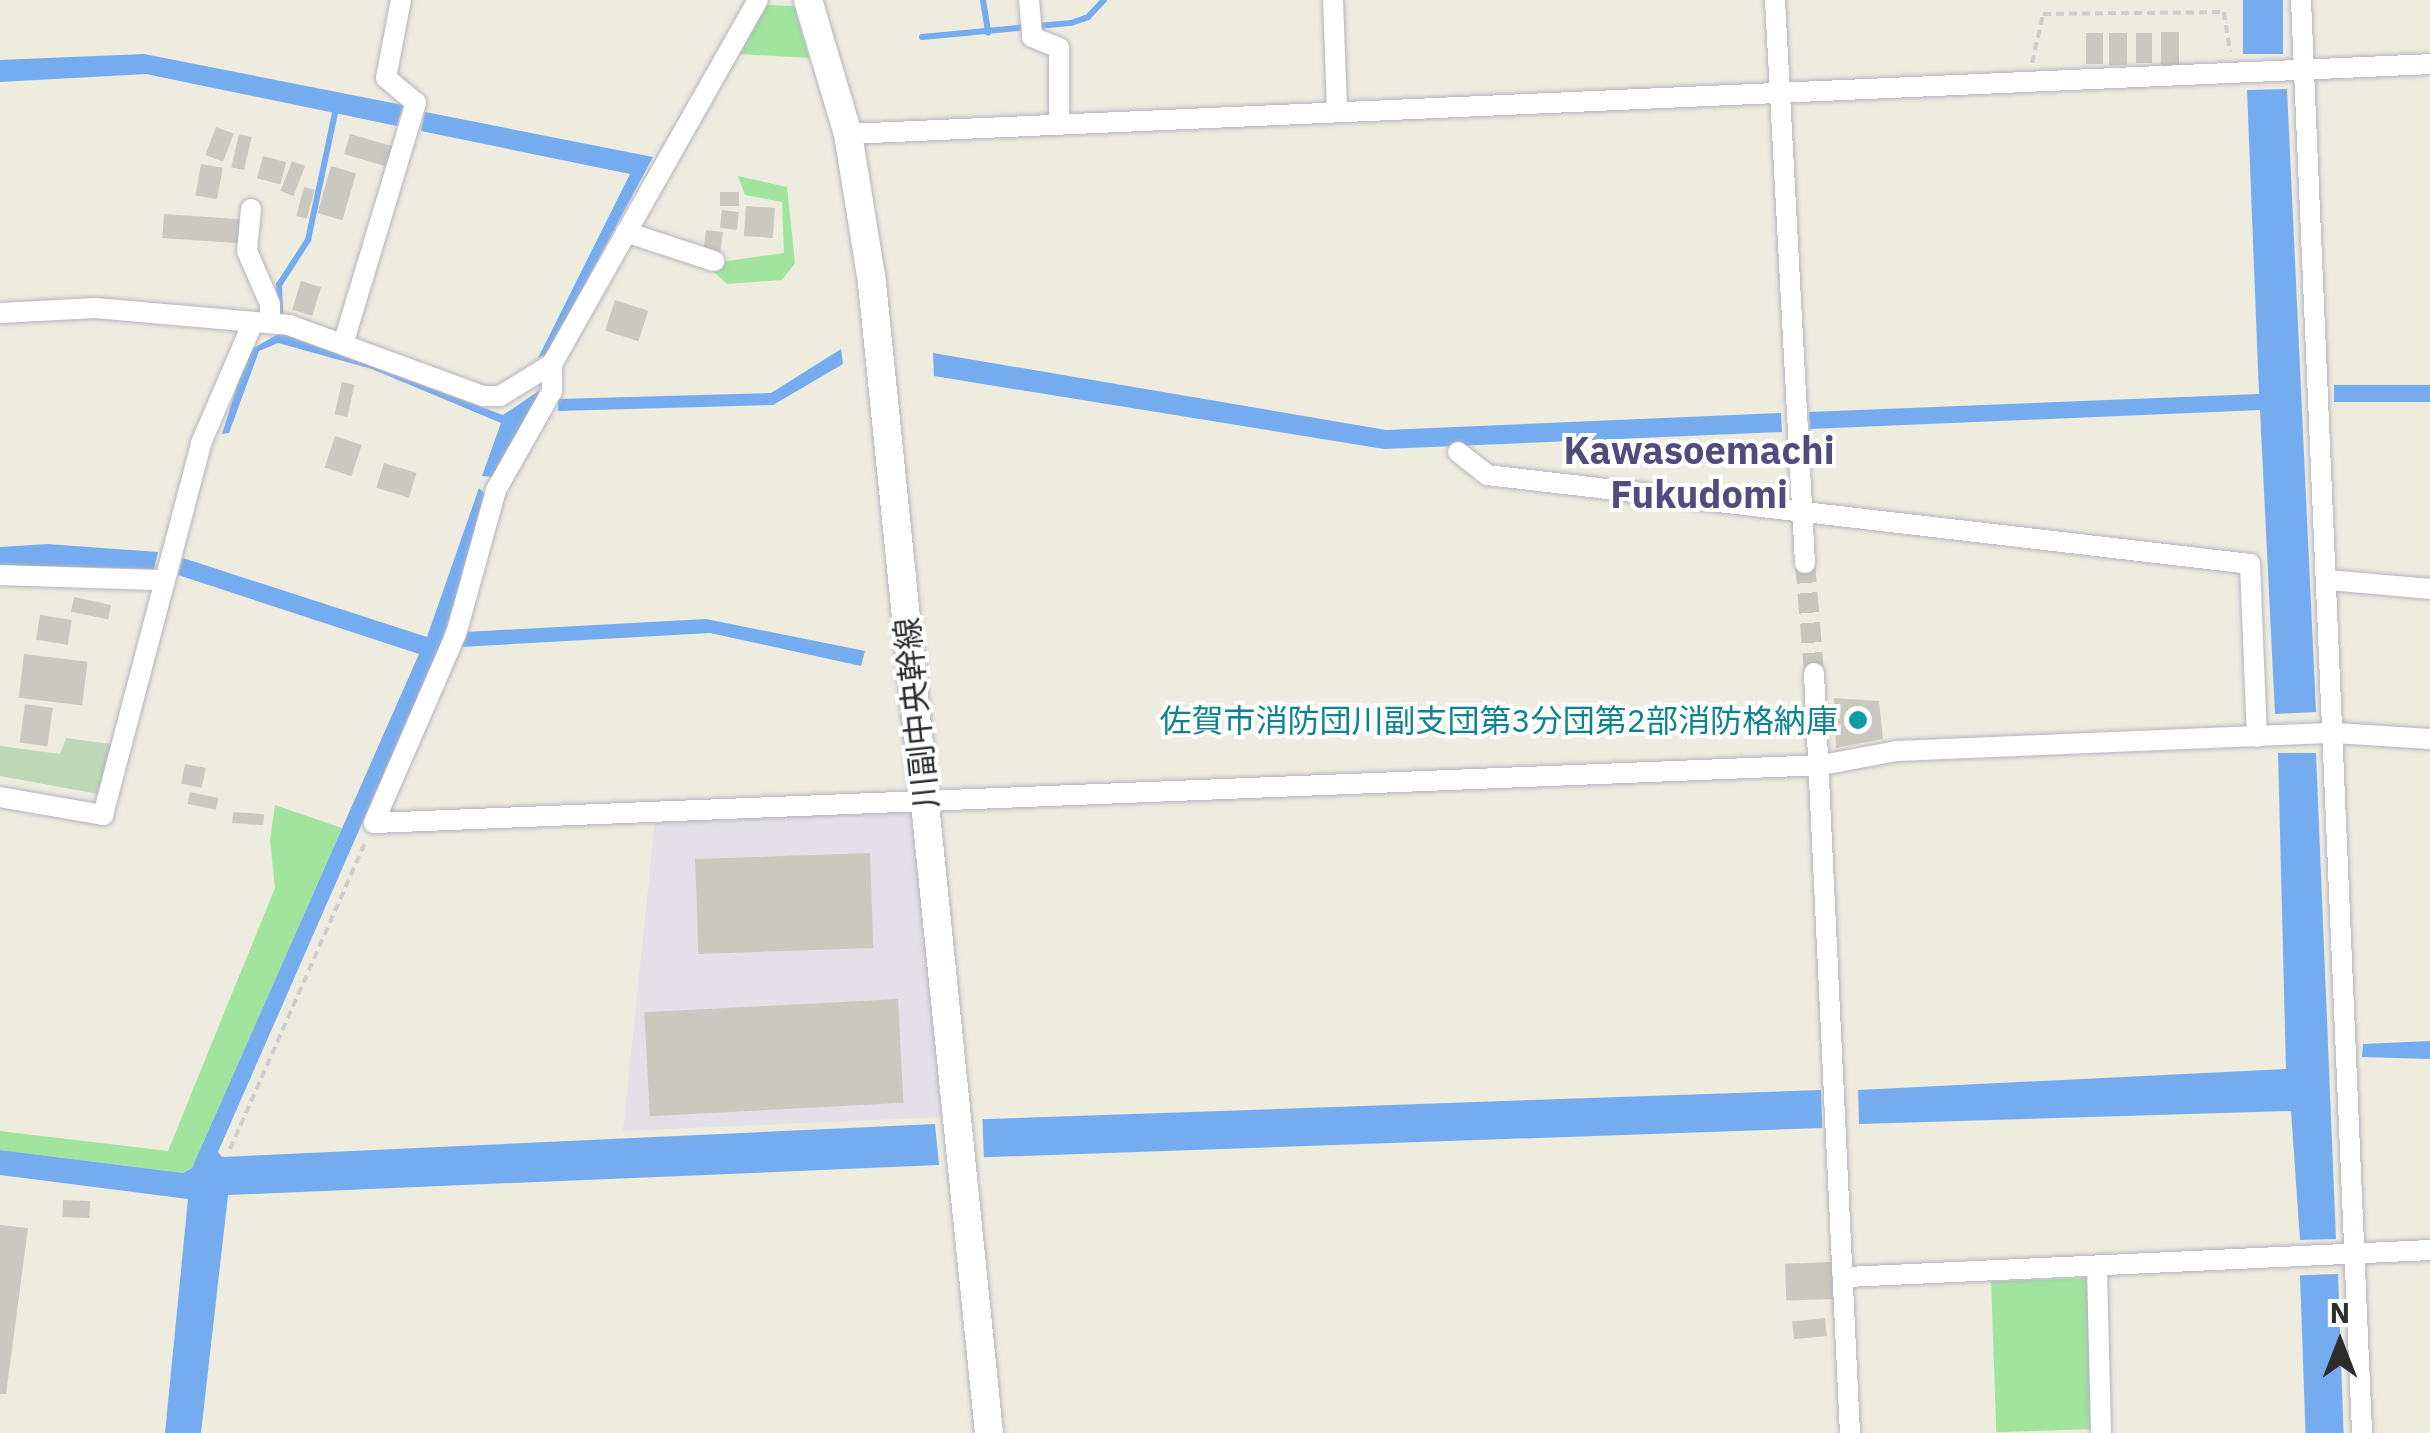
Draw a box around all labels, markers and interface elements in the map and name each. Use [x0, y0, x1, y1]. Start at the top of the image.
district label: Kawasoemachi Fukudomi [1563, 427, 1835, 516]
street label: 川副中央幹線 [887, 616, 945, 810]
place label: 佐賀市消防団川副支団第3分団第2部消防格納庫 [1160, 701, 1838, 739]
marker: 佐賀市消防団川副支団第3分団第2部消防格納庫 [1847, 709, 1869, 731]
north arrow [2290, 1293, 2390, 1393]
text: N [2330, 1294, 2350, 1331]

